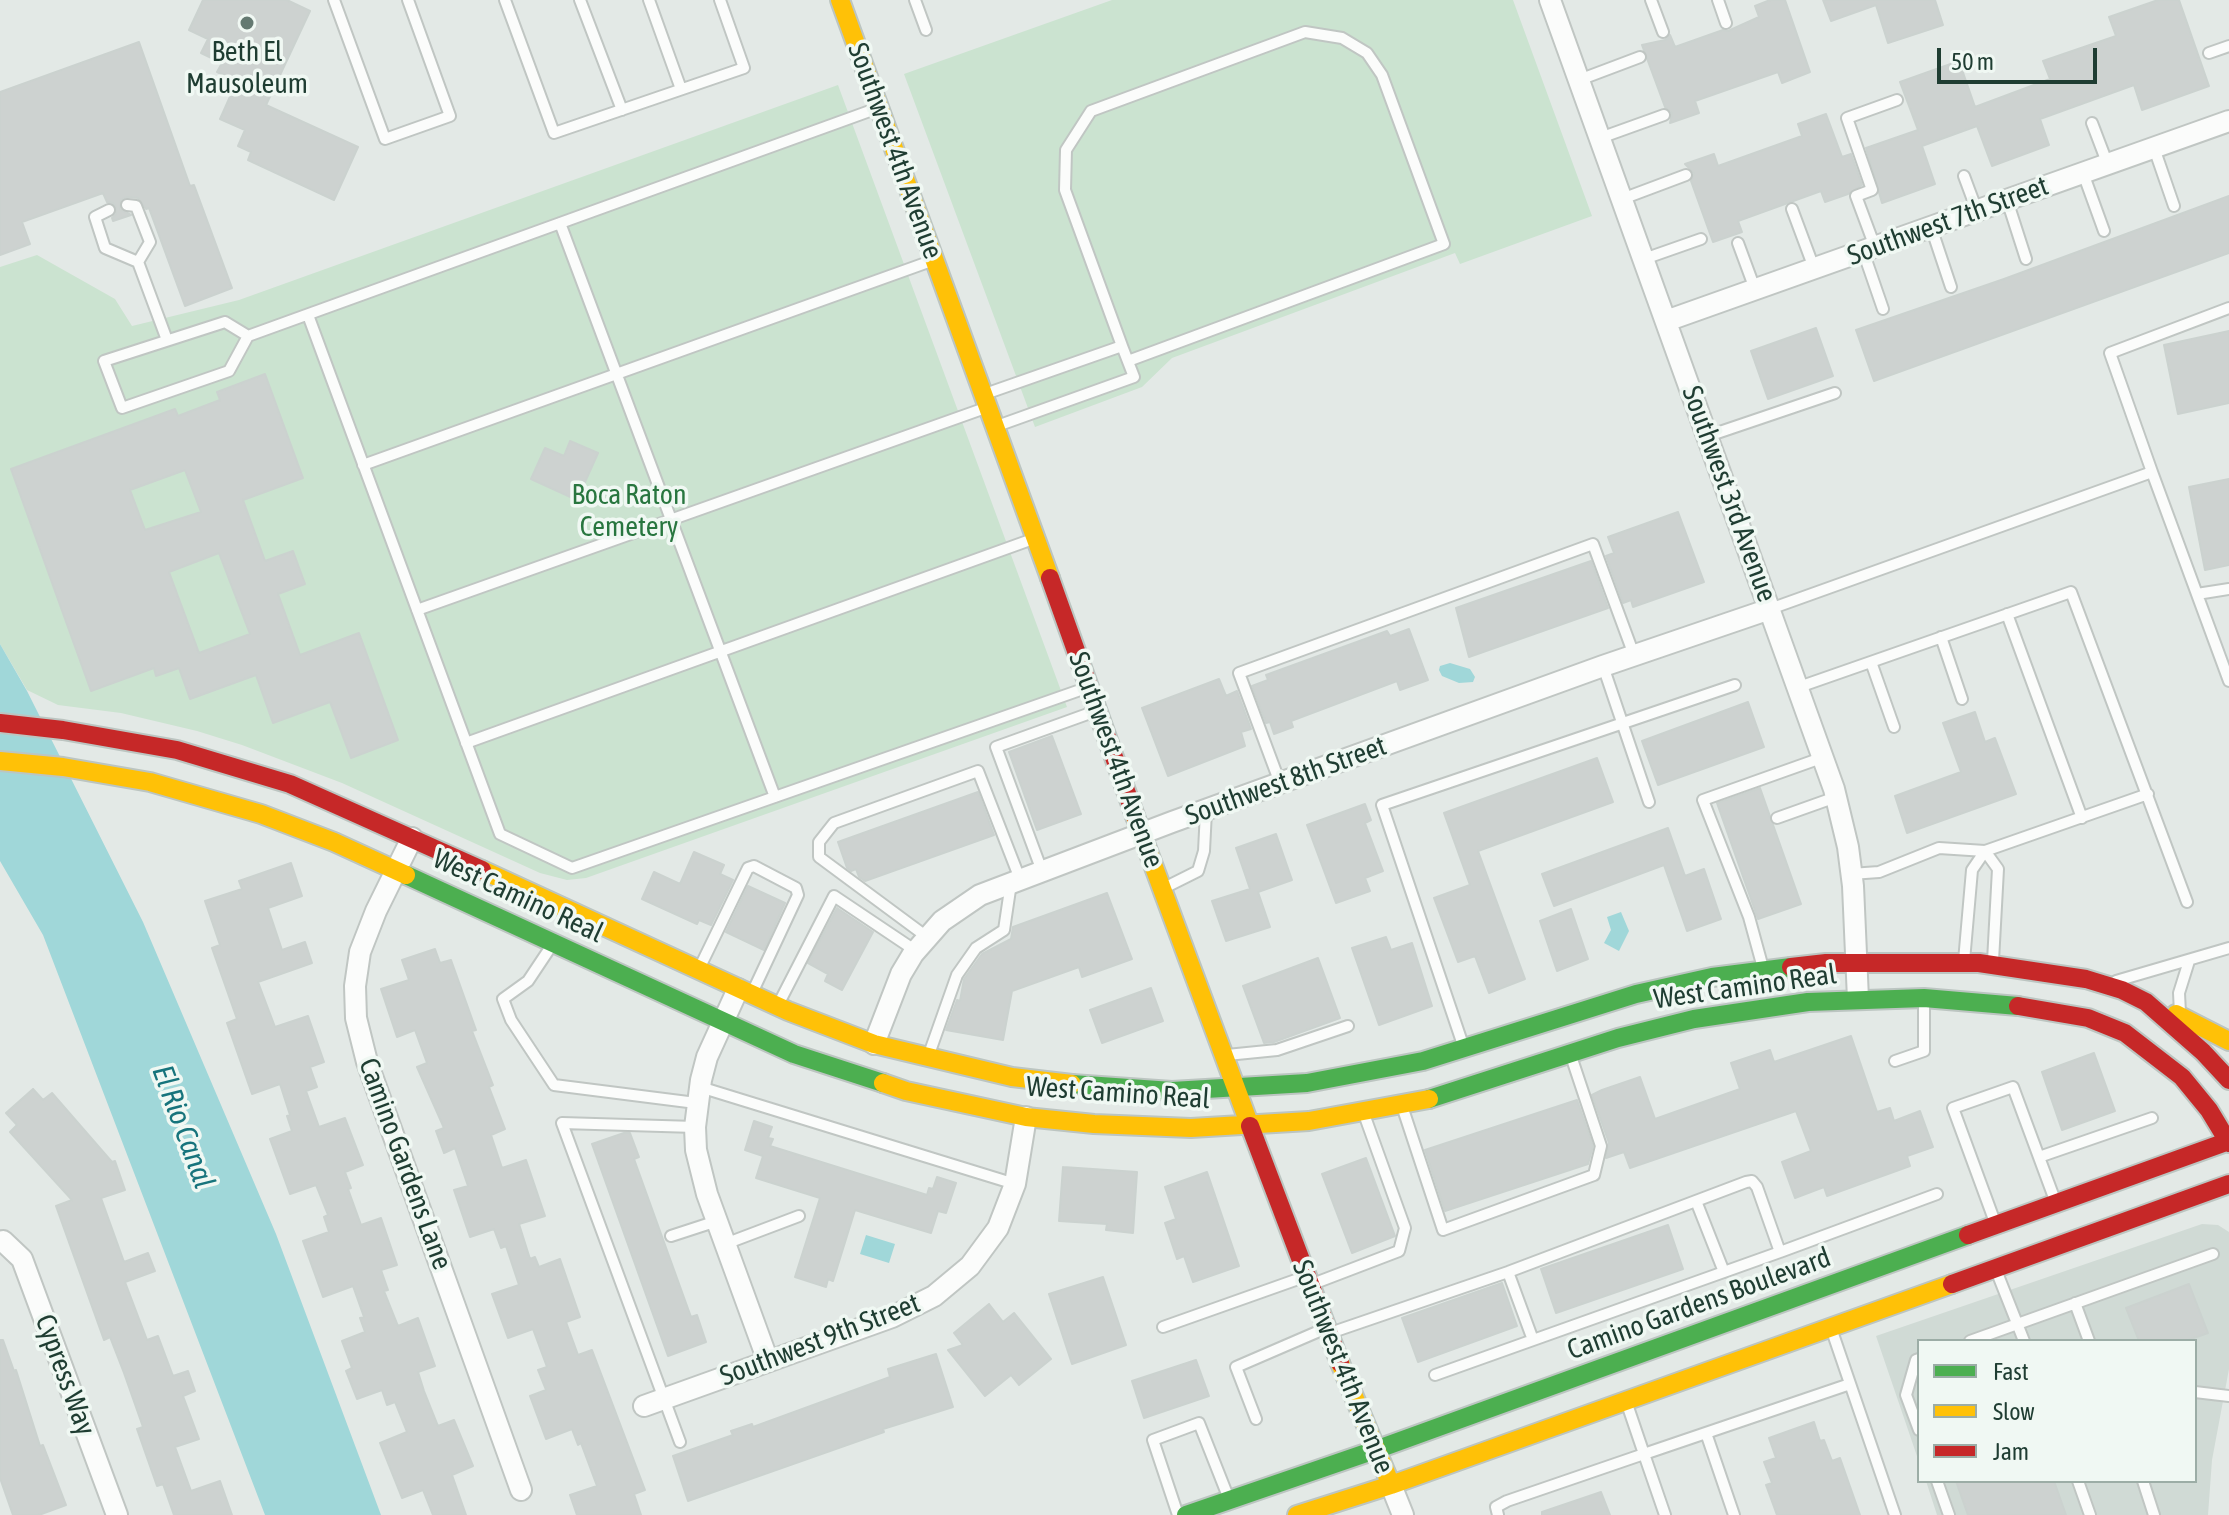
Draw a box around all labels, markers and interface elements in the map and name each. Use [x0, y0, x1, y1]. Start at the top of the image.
marker: Beth El Mausoleum [238, 14, 256, 32]
scale bar [1941, 32, 2101, 82]
place label: Beth El Mausoleum [186, 35, 308, 101]
street label: Southwest 4th Avenue [840, 39, 950, 263]
text: 50 m [1951, 48, 1994, 75]
street label: Southwest 7th Street [1843, 169, 2053, 273]
street label: Southwest 3rd Avenue [1674, 382, 1784, 606]
park label: Boca Raton Cemetery [571, 478, 687, 544]
street label: Southwest 4th Avenue [1061, 648, 1171, 872]
street label: Southwest 8th Street [1181, 729, 1391, 833]
street label: West Camino Real [428, 842, 608, 950]
street label: West Camino Real [1652, 958, 1838, 1016]
street label: Camino Gardens Lane [351, 1054, 459, 1274]
water label: El Rio Canal [144, 1060, 222, 1194]
street label: West Camino Real [1025, 1070, 1211, 1116]
street label: Camino Gardens Boulevard [1563, 1241, 1835, 1367]
street label: Southwest 4th Avenue [1285, 1255, 1401, 1479]
street label: Southwest 9th Street [715, 1286, 925, 1394]
street label: Cypress Way [28, 1310, 102, 1440]
legend [1917, 1339, 2197, 1483]
text: Fast [1993, 1358, 2029, 1385]
text: Slow [1993, 1398, 2035, 1425]
text: Jam [1993, 1438, 2029, 1465]

